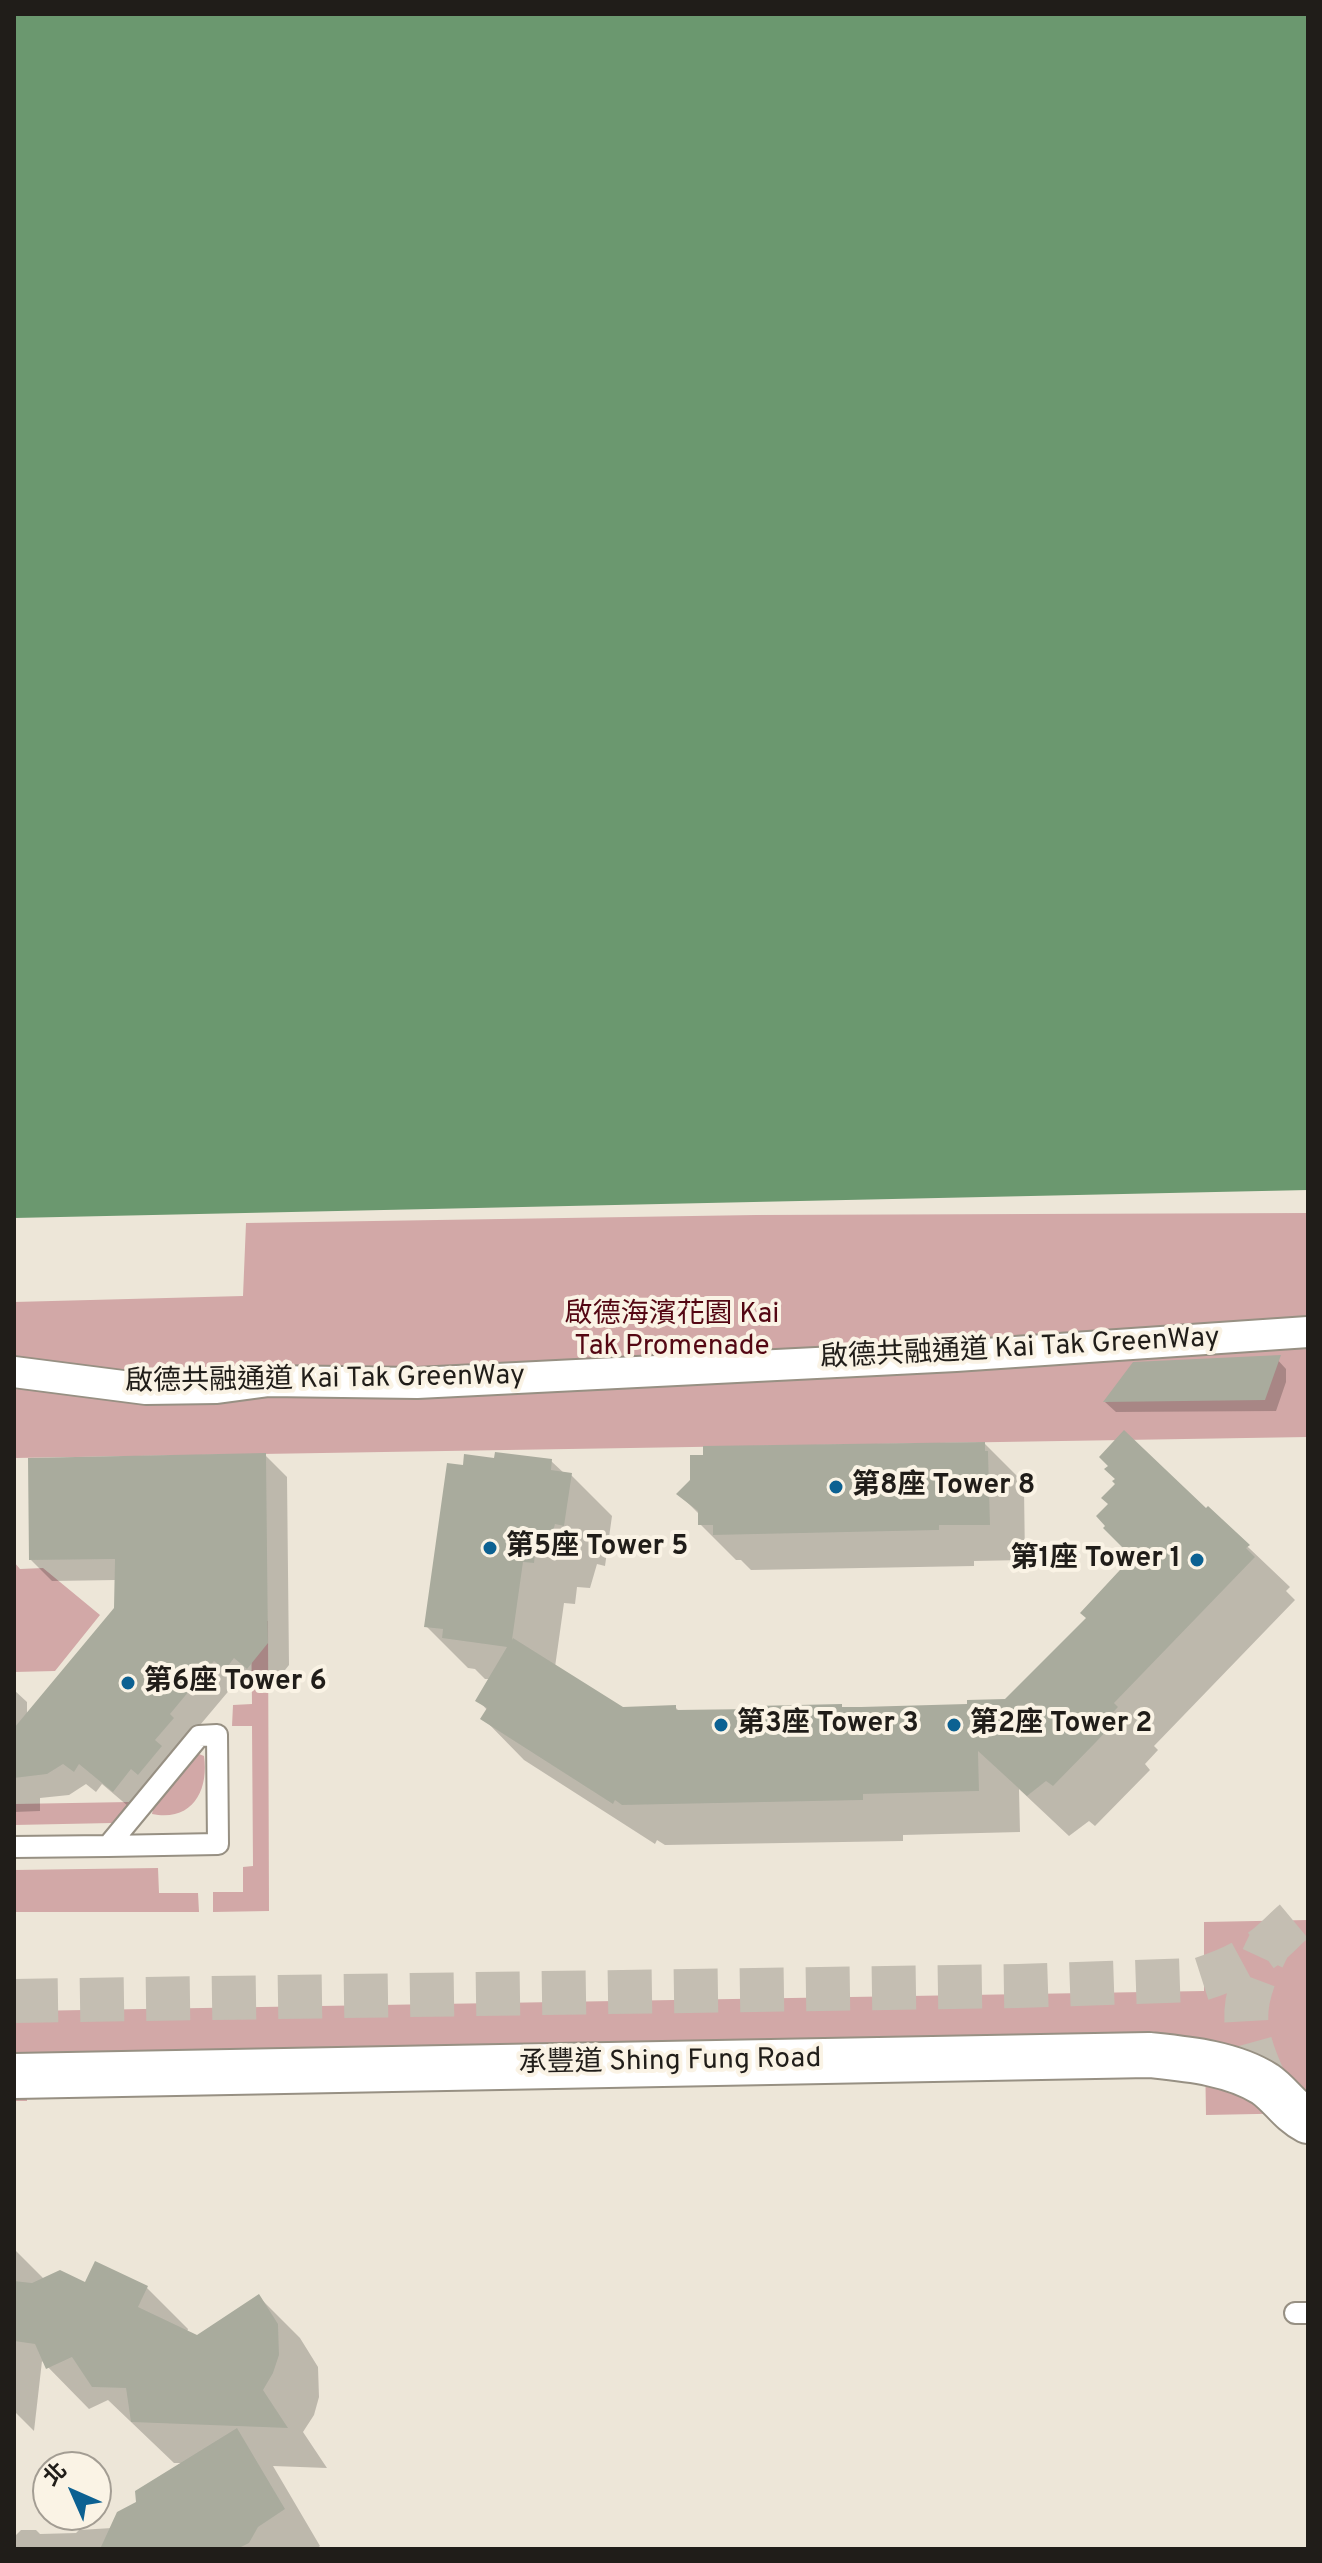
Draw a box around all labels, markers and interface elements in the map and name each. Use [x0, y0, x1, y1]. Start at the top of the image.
park label: 啟德海濱花園 Kai Tak Promenade [565, 1299, 779, 1365]
street label: 啟德共融通道 Kai Tak GreenWay [819, 1323, 1221, 1377]
street label: 啟德共融通道 Kai Tak GreenWay [125, 1361, 525, 1401]
place label: 第8座 Tower 8 [852, 1470, 1035, 1504]
marker: 第8座 Tower 8 [827, 1478, 845, 1496]
place label: 第5座 Tower 5 [506, 1531, 688, 1565]
marker: 第5座 Tower 5 [481, 1539, 499, 1557]
place label: 第1座 Tower 1 [1010, 1543, 1181, 1577]
marker: 第1座 Tower 1 [1188, 1551, 1206, 1569]
place label: 第6座 Tower 6 [144, 1666, 327, 1700]
marker: 第6座 Tower 6 [119, 1674, 137, 1692]
place label: 第3座 Tower 3 [737, 1708, 919, 1742]
place label: 第2座 Tower 2 [970, 1708, 1152, 1742]
marker: 第3座 Tower 3 [712, 1716, 730, 1734]
marker: 第2座 Tower 2 [945, 1716, 963, 1734]
street label: 承豐道 Shing Fung Road [518, 2044, 822, 2082]
north arrow [32, 2451, 112, 2531]
text: 北 [39, 2458, 73, 2492]

